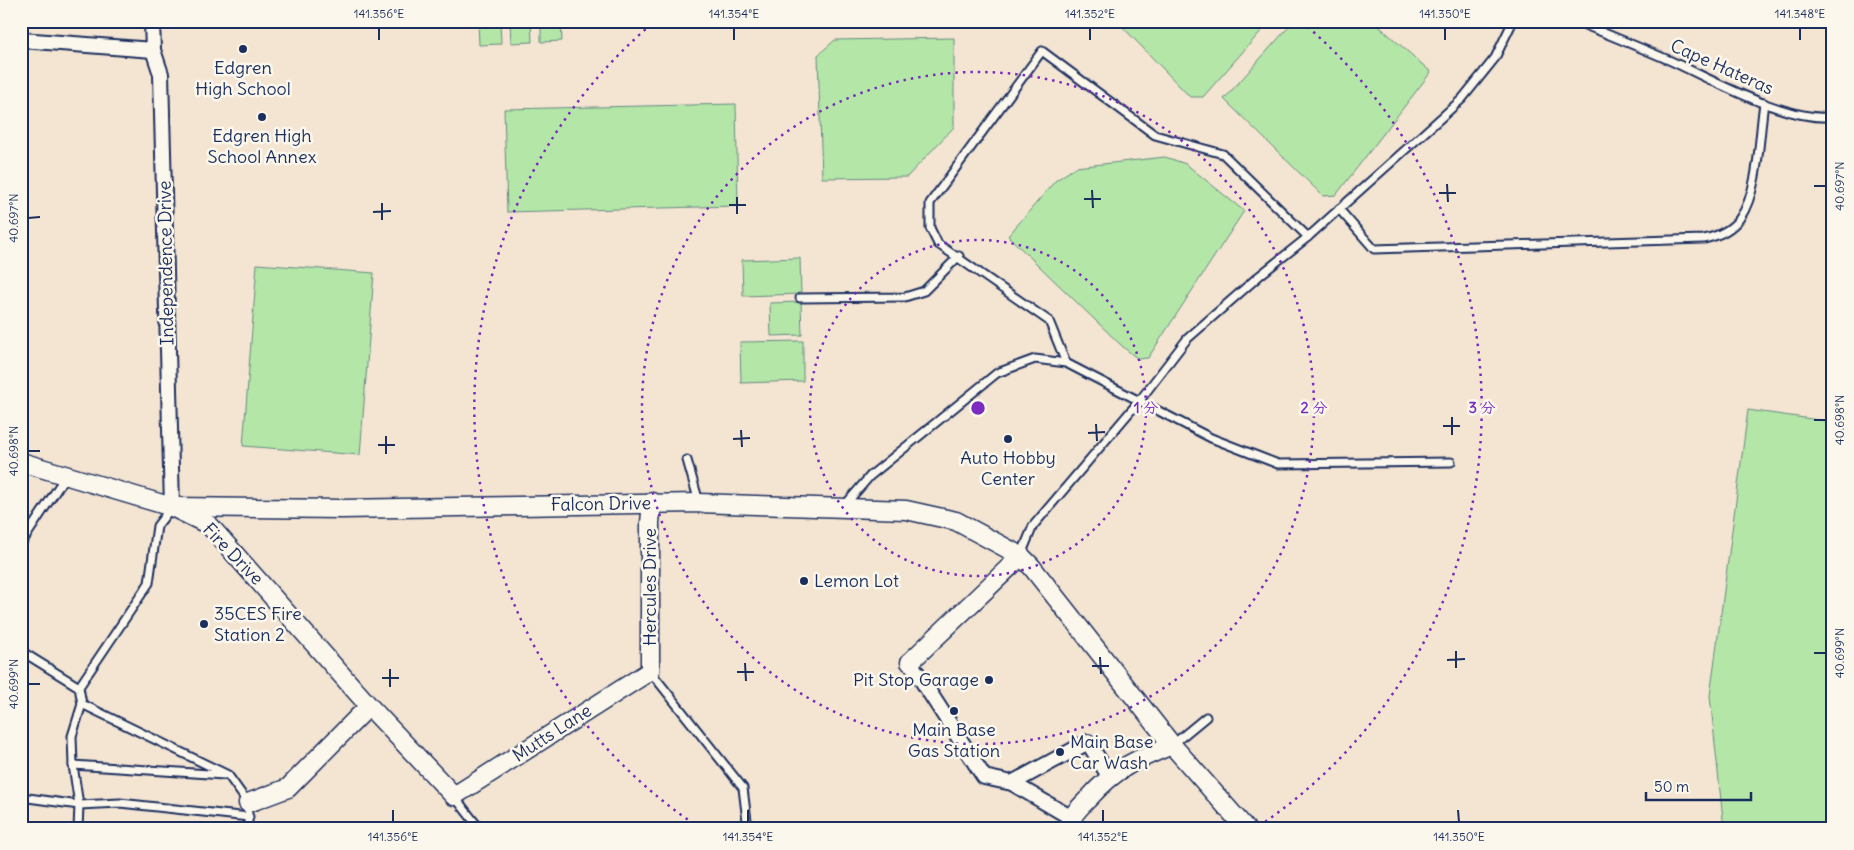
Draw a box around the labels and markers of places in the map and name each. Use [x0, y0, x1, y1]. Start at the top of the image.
marker: Edgren High School [237, 43, 249, 55]
place label: Edgren High School [195, 56, 291, 100]
marker: Edgren High School Annex [256, 111, 268, 123]
place label: Edgren High School Annex [207, 124, 317, 168]
centre of rings [969, 399, 987, 417]
marker: Auto Hobby Center [1002, 433, 1014, 445]
place label: Auto Hobby Center [960, 446, 1056, 490]
place label: Lemon Lot [814, 569, 899, 592]
marker: Lemon Lot [798, 575, 810, 587]
place label: 35CES Fire Station 2 [214, 602, 302, 646]
marker: 35CES Fire Station 2 [198, 618, 210, 630]
place label: Pit Stop Garage [853, 668, 979, 691]
marker: Pit Stop Garage [983, 674, 995, 686]
marker: Main Base Gas Station [948, 705, 960, 717]
place label: Main Base Gas Station [908, 718, 1000, 762]
place label: Main Base Car Wash [1070, 730, 1153, 774]
marker: Main Base Car Wash [1054, 746, 1066, 758]

